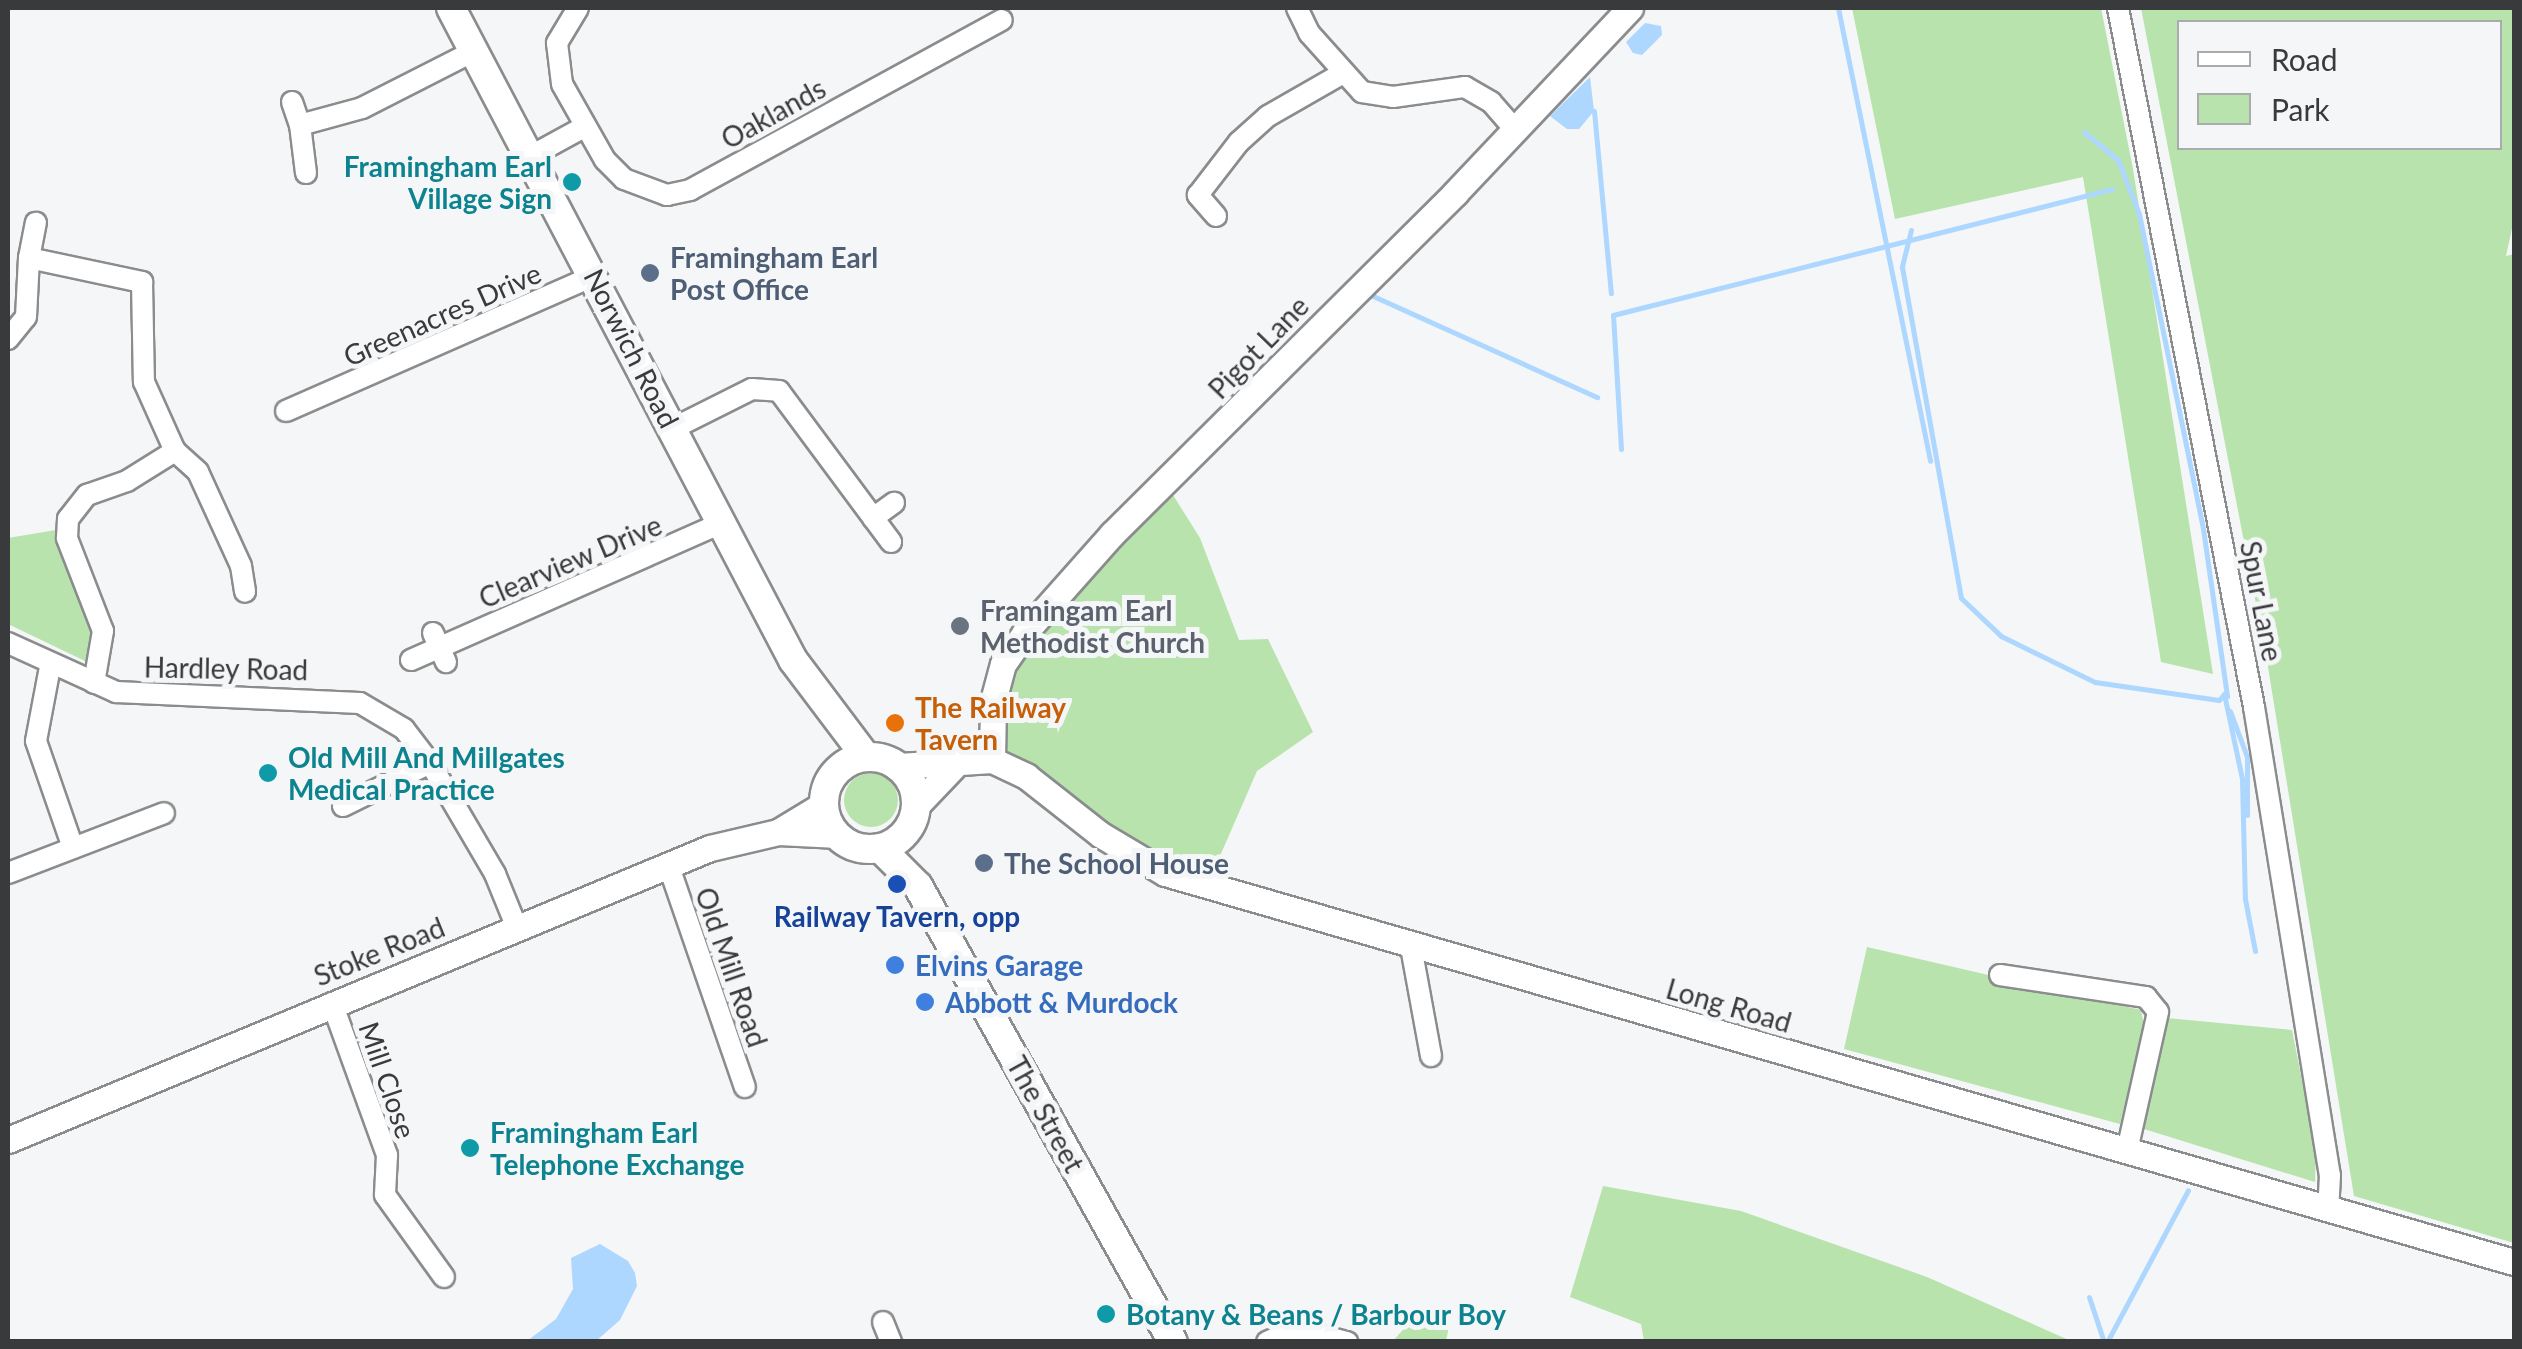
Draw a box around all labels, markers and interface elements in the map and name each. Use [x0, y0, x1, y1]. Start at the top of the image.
legend [2177, 20, 2502, 150]
text: Road [2271, 41, 2338, 77]
street label: Oaklands [715, 71, 831, 155]
text: Park [2271, 91, 2330, 127]
place label: Framingham Earl Village Sign [344, 149, 552, 215]
marker: Framingham Earl Village Sign [561, 171, 583, 193]
place label: Framingham Earl Post Office [670, 240, 878, 306]
street label: Greenacres Drive [338, 255, 546, 373]
marker: Framingham Earl Post Office [639, 262, 661, 284]
street label: Norwich Road [578, 263, 686, 433]
street label: Pigot Lane [1201, 289, 1315, 405]
street label: Clearview Drive [473, 507, 667, 615]
street label: Spur Lane [2234, 538, 2290, 664]
place label: Framingam Earl Methodist Church [980, 593, 1205, 659]
marker: Framingam Earl Methodist Church [949, 615, 971, 637]
street label: Hardley Road [143, 650, 309, 686]
place label: The Railway Tavern [915, 690, 1066, 756]
marker: The Railway Tavern [884, 712, 906, 734]
place label: Old Mill And Millgates Medical Practice [288, 740, 566, 806]
marker: Old Mill And Millgates Medical Practice [257, 762, 279, 784]
place label: The School House [1004, 846, 1229, 880]
marker: The School House [973, 852, 995, 874]
marker: Railway Tavern, opp [886, 873, 908, 895]
street label: Old Mill Road [689, 883, 775, 1051]
place label: Railway Tavern, opp [773, 899, 1021, 933]
street label: Stoke Road [309, 910, 449, 992]
place label: Elvins Garage [915, 948, 1083, 982]
marker: Elvins Garage [884, 954, 906, 976]
street label: Long Road [1663, 971, 1795, 1039]
place label: Abbott & Murdock [945, 985, 1178, 1019]
marker: Abbott & Murdock [914, 991, 936, 1013]
street label: Mill Close [352, 1017, 424, 1143]
street label: The Street [1000, 1050, 1092, 1178]
place label: Framingham Earl Telephone Exchange [490, 1115, 744, 1181]
marker: Framingham Earl Telephone Exchange [459, 1137, 481, 1159]
place label: Botany & Beans / Barbour Boy [1126, 1297, 1507, 1331]
marker: Botany & Beans / Barbour Boy [1095, 1303, 1117, 1325]

